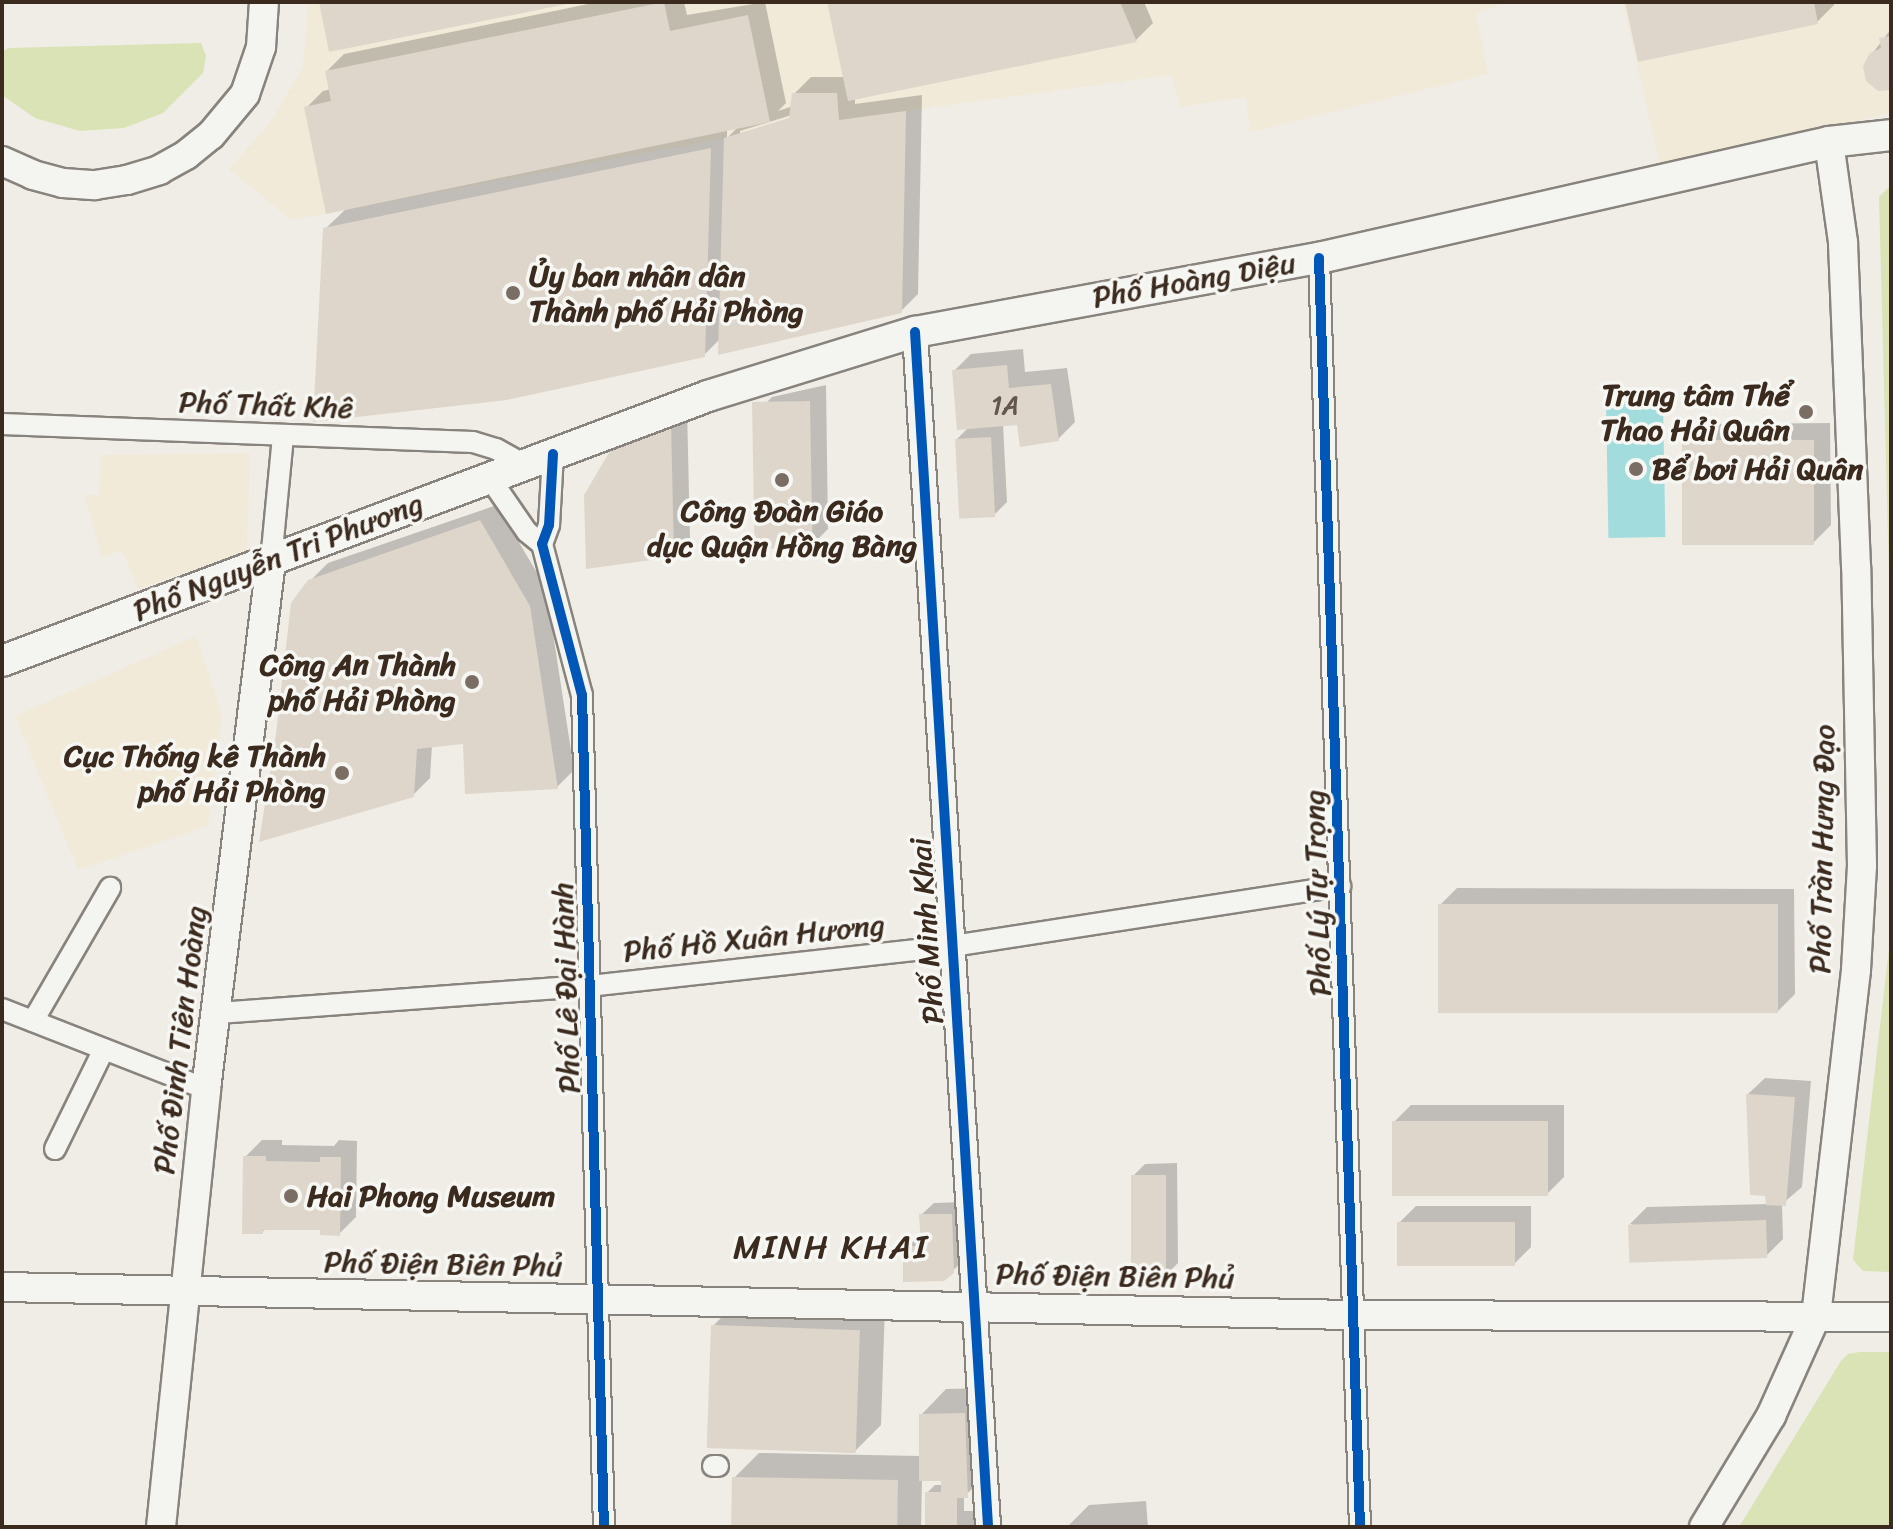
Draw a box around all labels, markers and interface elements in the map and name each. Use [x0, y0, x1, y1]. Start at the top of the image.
street label: Phố Hoàng Diệu [1090, 244, 1298, 316]
place label: Ủy ban nhân dân Thành phố Hải Phòng [529, 258, 804, 328]
marker: Ủy ban nhân dân Thành phố Hải Phòng [504, 284, 522, 302]
place label: Trung tâm Thể Thao Hải Quân [1600, 377, 1790, 448]
street label: Phố Thất Khê [178, 384, 354, 426]
house number: 1A [991, 390, 1019, 422]
marker: Trung tâm Thể Thao Hải Quân [1797, 403, 1815, 421]
place label: Bể bơi Hải Quân [1652, 451, 1863, 487]
marker: Bể bơi Hải Quân [1627, 460, 1645, 478]
marker: Công Đoàn Giáo dục Quận Hồng Bàng [773, 471, 791, 489]
street label: Phố Nguyễn Tri Phương [128, 485, 428, 629]
place label: Công Đoàn Giáo dục Quận Hồng Bàng [647, 493, 917, 564]
place label: Công An Thành phố Hải Phòng [260, 647, 456, 718]
marker: Công An Thành phố Hải Phòng [463, 673, 481, 691]
street label: Phố Trần Hưng Đạo [1802, 724, 1842, 974]
place label: Cục Thống kê Thành phố Hải Phòng [63, 738, 326, 808]
marker: Cục Thống kê Thành phố Hải Phòng [333, 764, 351, 782]
street label: Phố Lý Tự Trọng [1295, 789, 1339, 997]
street label: Phố Minh Khai [903, 837, 951, 1025]
street label: Phố Lê Đại Hành [544, 882, 588, 1094]
street label: Phố Đinh Tiên Hoàng [146, 904, 214, 1176]
street label: Phố Hồ Xuân Hương [621, 906, 887, 970]
place label: Hai Phong Museum [307, 1178, 557, 1214]
marker: Hai Phong Museum [282, 1187, 300, 1205]
district label: MINH KHAI [734, 1228, 928, 1268]
street label: Phố Điện Biên Phủ [323, 1244, 563, 1284]
street label: Phố Điện Biên Phủ [995, 1256, 1235, 1296]

